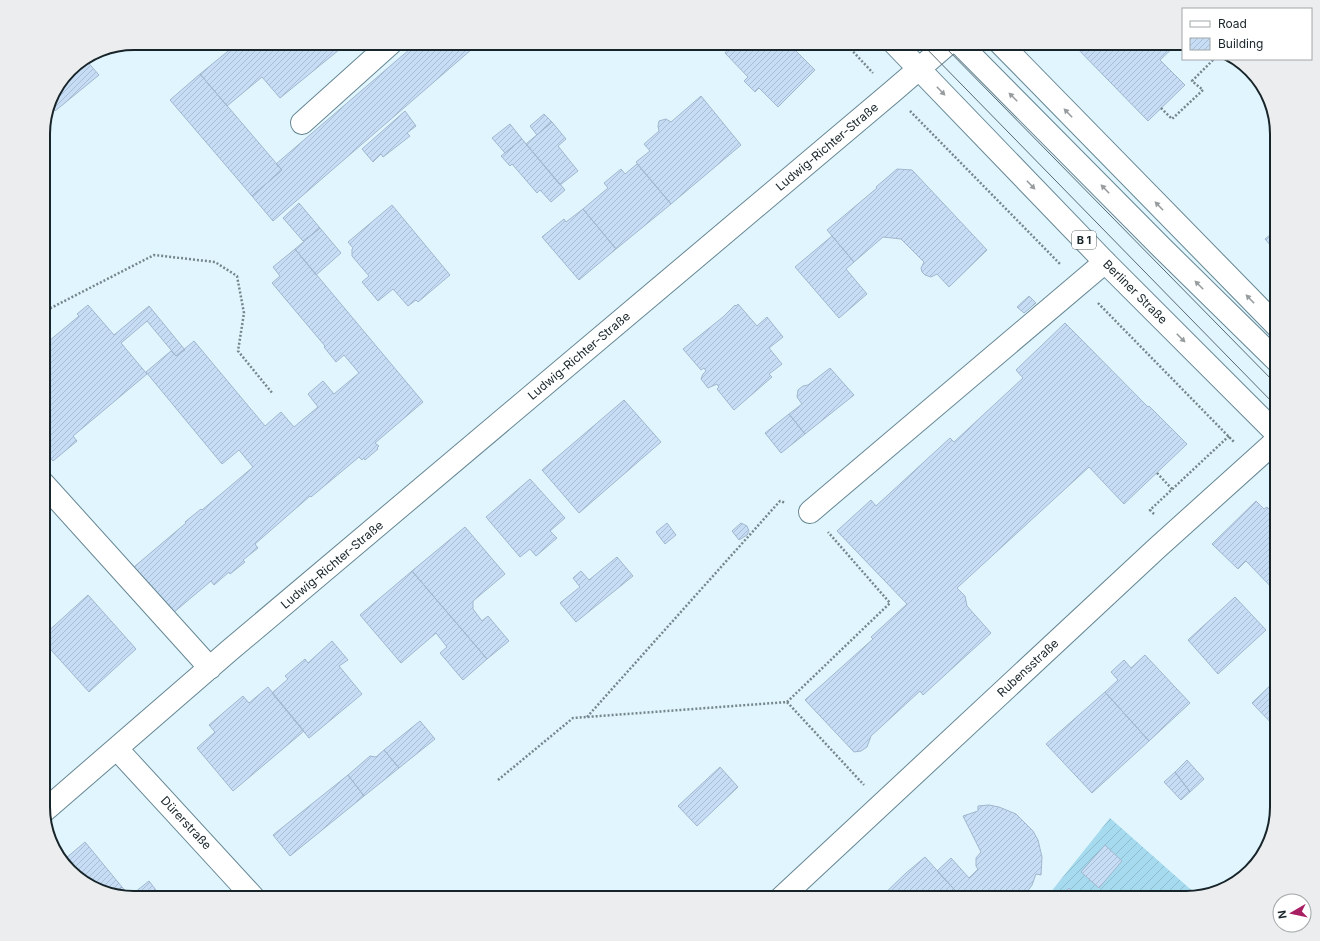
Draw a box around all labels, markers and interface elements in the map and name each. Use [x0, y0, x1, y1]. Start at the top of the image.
legend [1182, 8, 1312, 60]
text: Road [1218, 16, 1247, 31]
text: Building [1218, 36, 1263, 51]
one-way arrow [936, 86, 946, 96]
one-way arrow [1008, 92, 1018, 102]
street label: Ludwig-Richter-Straße [772, 99, 881, 194]
one-way arrow [1063, 108, 1073, 118]
one-way arrow [1026, 180, 1036, 190]
one-way arrow [1100, 184, 1110, 194]
one-way arrow [1154, 201, 1164, 211]
road number: B 1 [1072, 231, 1096, 249]
street label: Berliner Straße [1100, 256, 1171, 327]
one-way arrow [1194, 280, 1204, 290]
one-way arrow [1245, 294, 1255, 304]
street label: Ludwig-Richter-Straße [524, 308, 633, 403]
one-way arrow [1176, 333, 1186, 343]
street label: Ludwig-Richter-Straße [277, 517, 386, 612]
street label: Rubensstraße [994, 635, 1061, 700]
street label: Dürerstraße [158, 793, 215, 852]
north arrow [1272, 893, 1312, 933]
text: N [1275, 909, 1290, 920]

